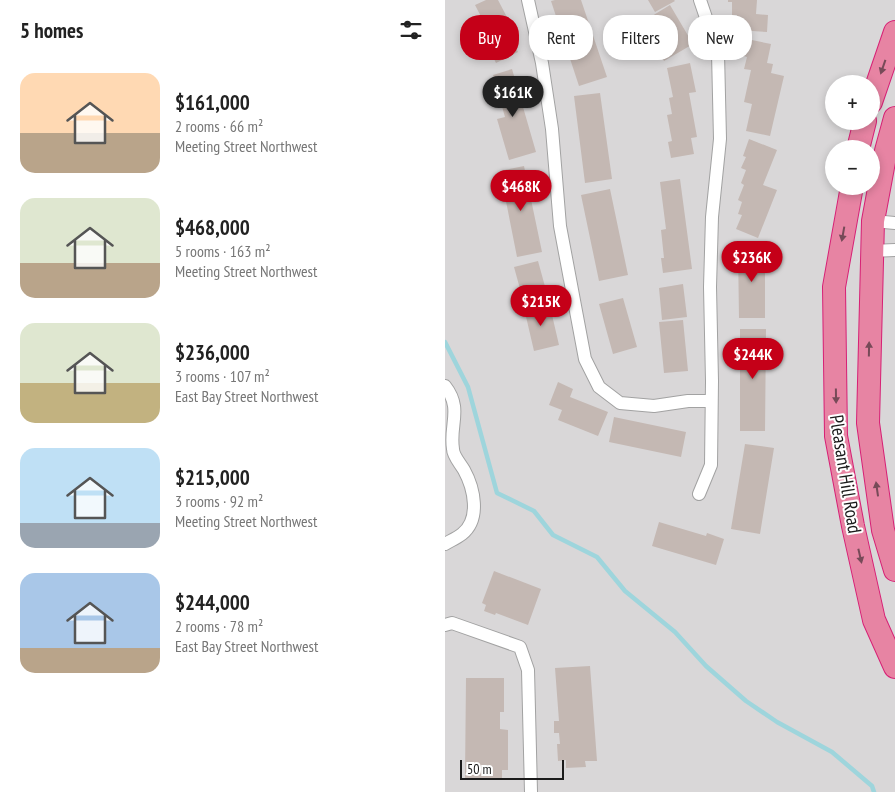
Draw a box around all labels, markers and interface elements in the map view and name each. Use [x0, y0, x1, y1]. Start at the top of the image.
chip: Buy [460, 15, 519, 60]
chip: Rent [529, 15, 593, 60]
chip: Filters [603, 15, 678, 60]
chip: New [688, 15, 752, 60]
icon: filters [397, 16, 425, 44]
text: 5 homes [20, 17, 83, 44]
one-way arrow [879, 59, 886, 74]
map controls [825, 75, 880, 195]
button: + [825, 75, 880, 130]
pin: $161K [478, 76, 548, 118]
text: $161K [494, 82, 532, 102]
text: $161,000 [175, 89, 250, 116]
icon: home [60, 93, 120, 153]
text: 2 rooms · 66 m² [175, 116, 263, 136]
text: Meeting Street Northwest [175, 136, 317, 156]
button: − [825, 140, 880, 195]
pin: $468K [486, 170, 556, 212]
text: $468K [502, 176, 540, 196]
text: $468,000 [175, 214, 250, 241]
icon: home [60, 218, 120, 278]
one-way arrow [839, 227, 847, 243]
pin: $236K [717, 240, 787, 283]
text: 5 rooms · 163 m² [175, 241, 271, 261]
text: $236K [733, 247, 771, 267]
text: Meeting Street Northwest [175, 261, 317, 281]
pin: $215K [506, 284, 576, 327]
text: $215K [522, 291, 560, 311]
pin: $244K [718, 338, 788, 380]
text: $236,000 [175, 339, 250, 366]
one-way arrow [866, 341, 874, 357]
icon: home [60, 343, 120, 403]
text: $244K [734, 344, 772, 364]
text: 3 rooms · 107 m² [175, 366, 270, 386]
text: East Bay Street Northwest [175, 386, 318, 406]
one-way arrow [832, 388, 840, 404]
street label: Pleasant Hill Road [825, 413, 867, 535]
text: $215,000 [175, 464, 250, 491]
icon: home [60, 468, 120, 528]
one-way arrow [873, 480, 881, 496]
text: 3 rooms · 92 m² [175, 491, 263, 511]
text: Meeting Street Northwest [175, 511, 317, 531]
one-way arrow [856, 549, 864, 564]
text: $244,000 [175, 589, 250, 616]
icon: home [60, 593, 120, 653]
text: 2 rooms · 78 m² [175, 616, 263, 636]
text: East Bay Street Northwest [175, 636, 318, 656]
scale bar [460, 757, 564, 780]
text: 50 m [467, 760, 492, 778]

